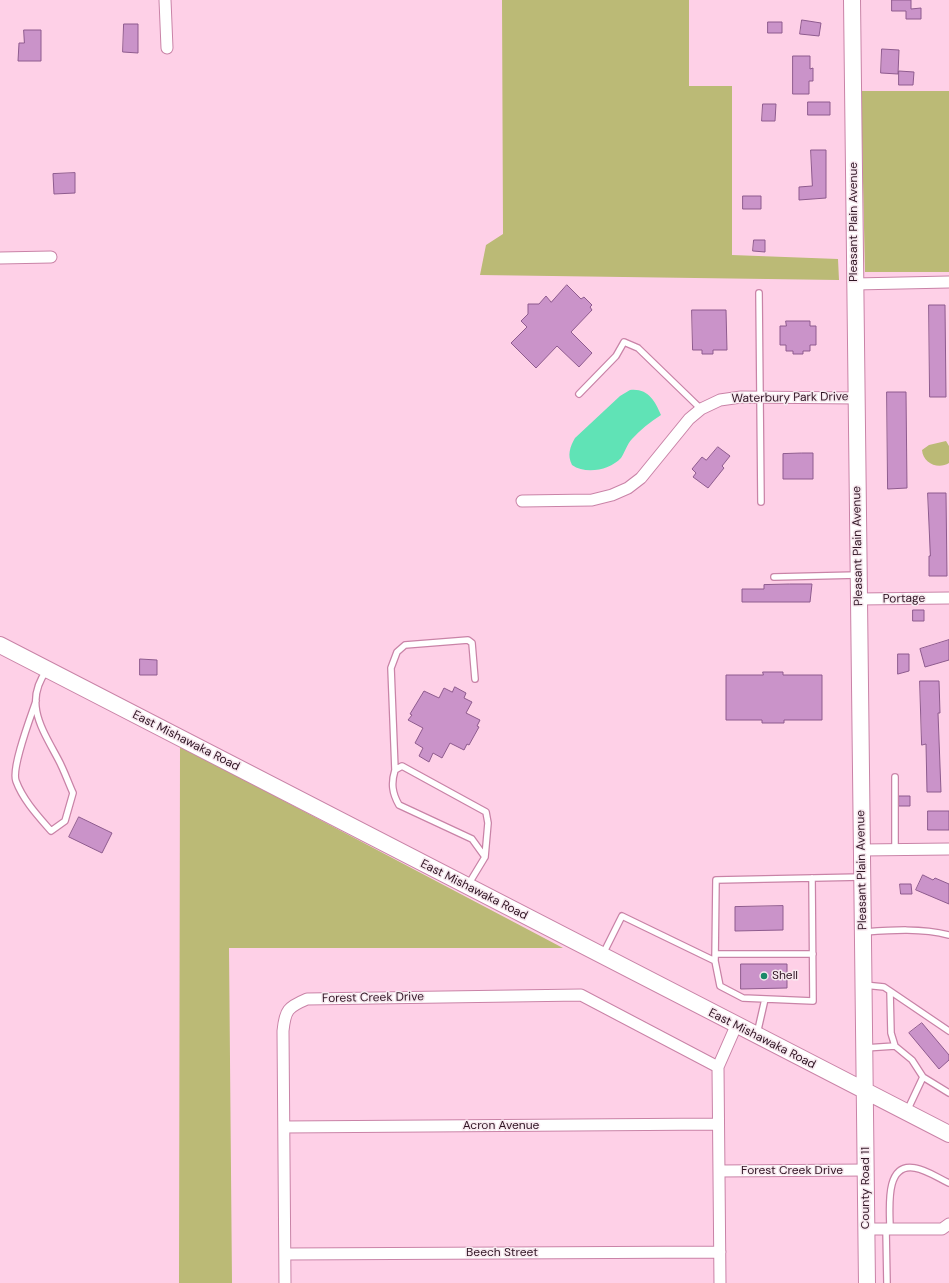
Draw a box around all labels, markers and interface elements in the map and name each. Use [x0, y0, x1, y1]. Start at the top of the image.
street label: Pleasant Plain Avenue [847, 162, 861, 282]
street label: Waterbury Park Drive [731, 390, 849, 406]
street label: Pleasant Plain Avenue [850, 486, 866, 606]
street label: Portage [883, 591, 925, 607]
street label: East Mishawaka Road [130, 708, 242, 774]
street label: Pleasant Plain Avenue [854, 810, 870, 930]
street label: East Mishawaka Road [418, 857, 530, 923]
place label: Shell [772, 969, 798, 983]
marker: Shell [759, 971, 769, 981]
street label: Forest Creek Drive [322, 990, 424, 1006]
street label: East Mishawaka Road [706, 1006, 818, 1072]
street label: Acron Avenue [463, 1119, 539, 1133]
street label: County Road 11 [859, 1147, 873, 1229]
street label: Forest Creek Drive [741, 1164, 843, 1178]
street label: Beech Street [466, 1246, 538, 1260]

